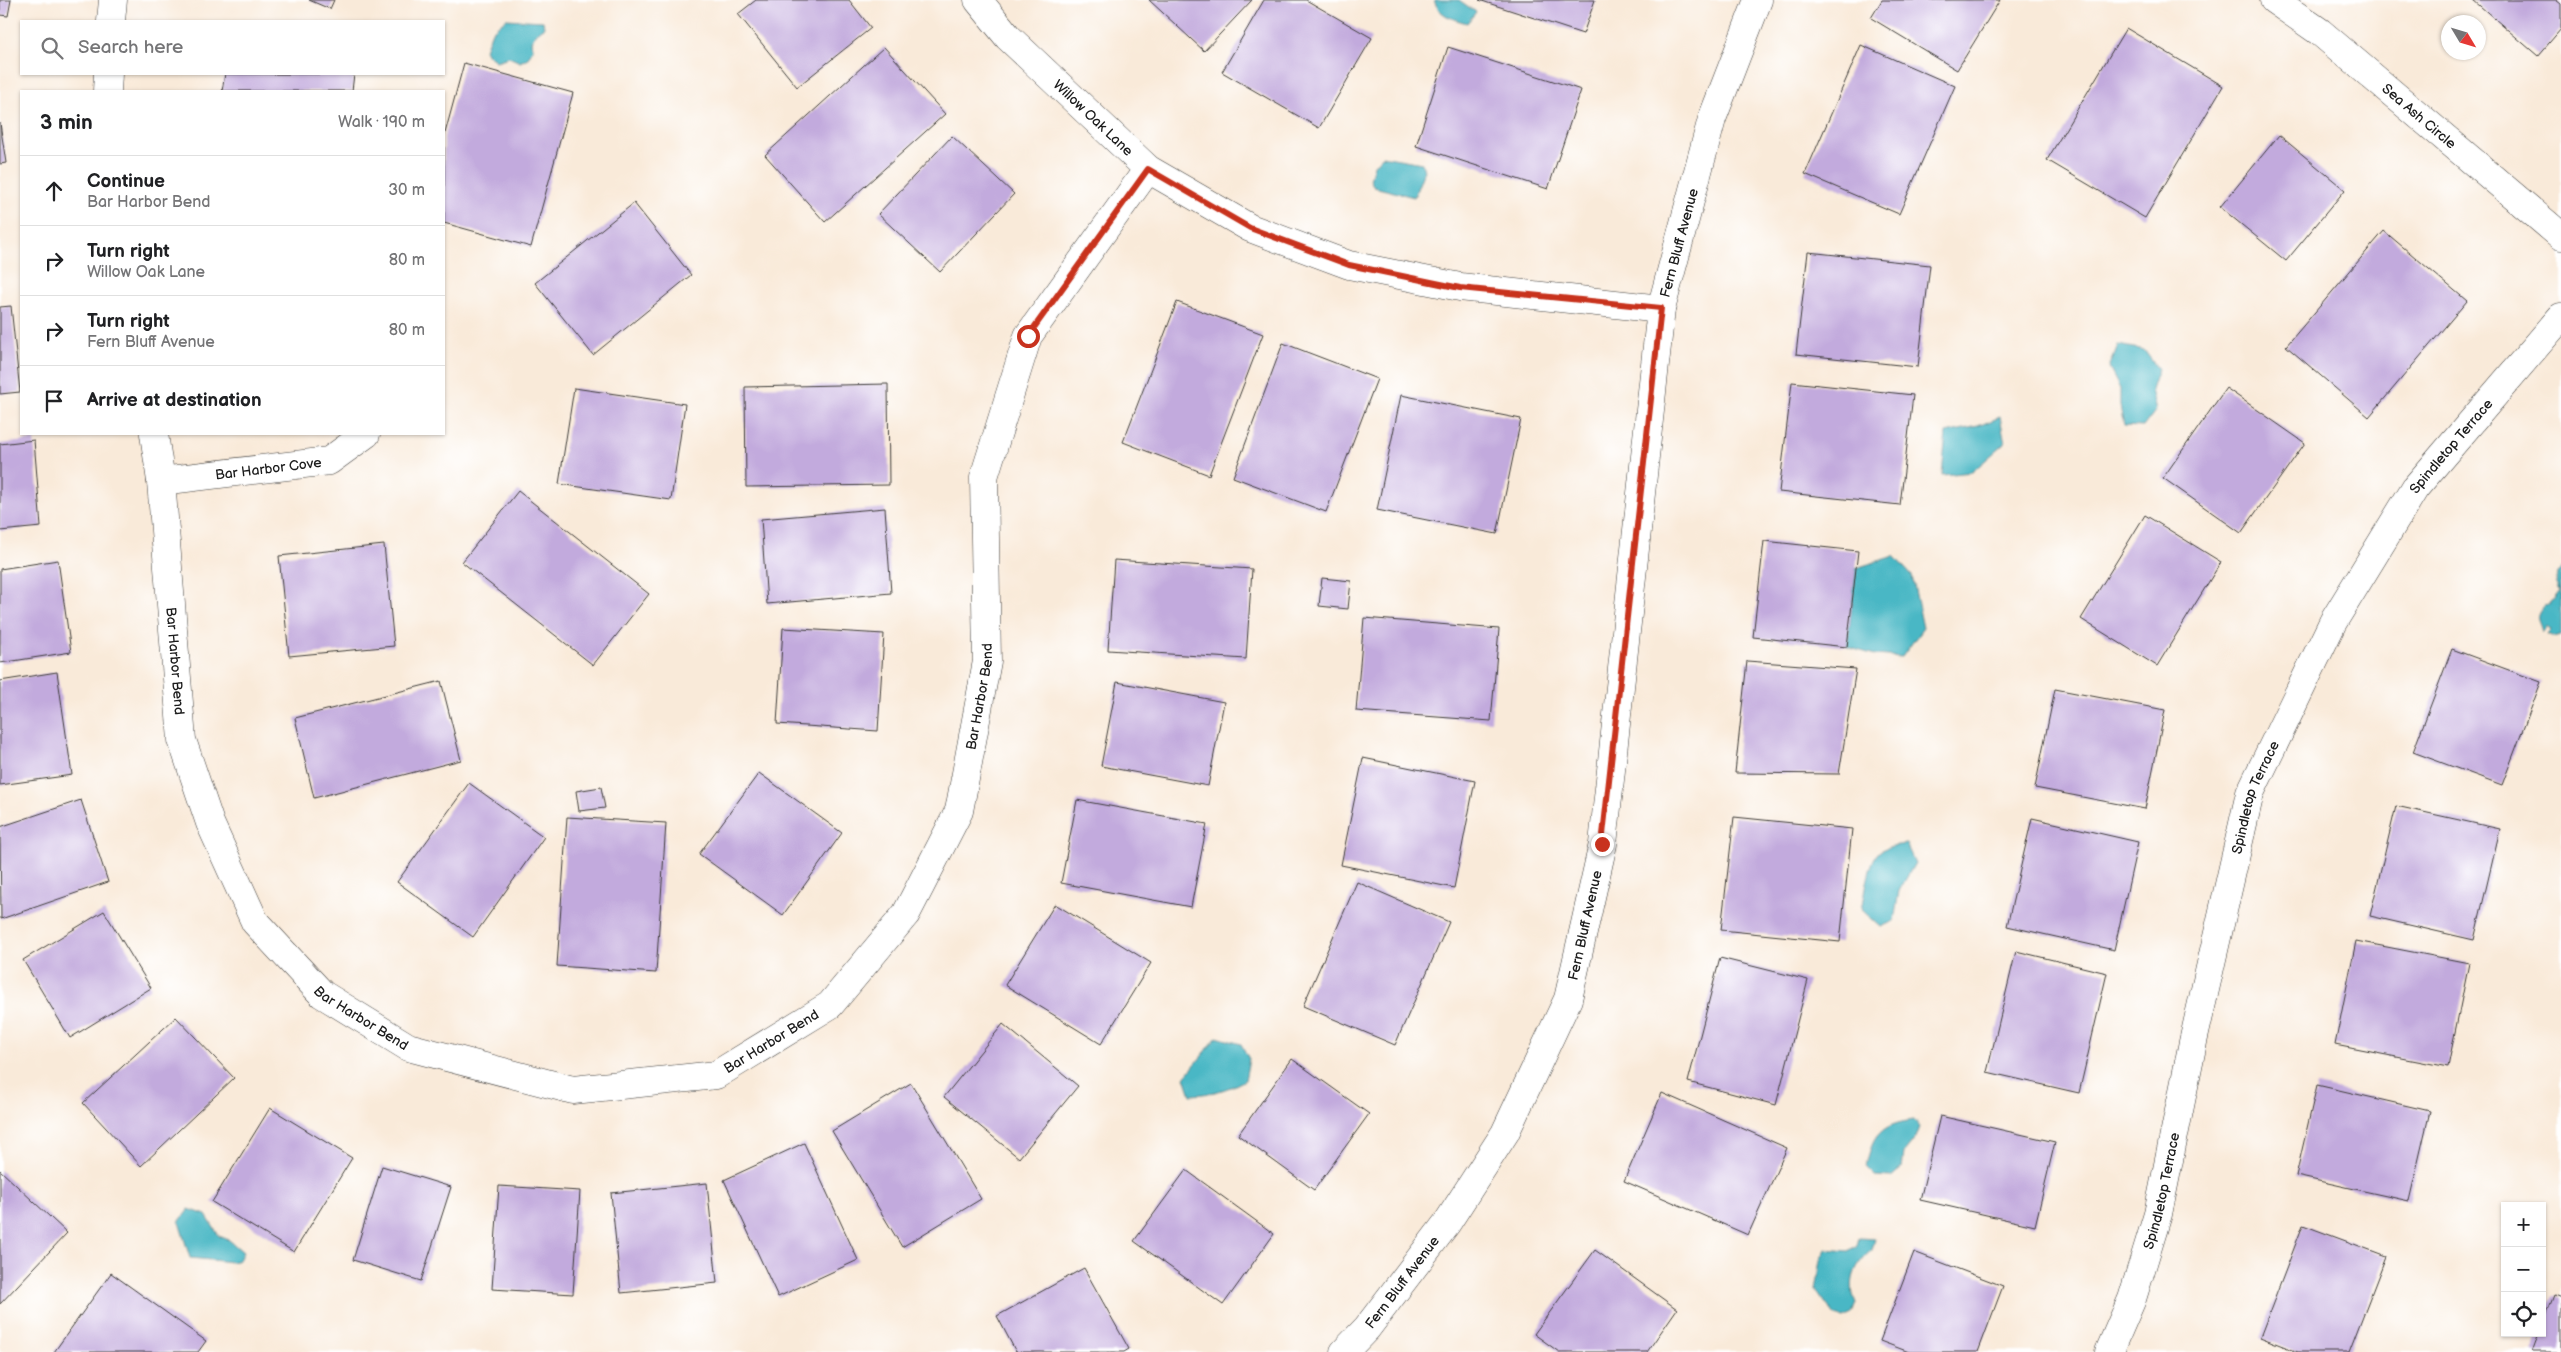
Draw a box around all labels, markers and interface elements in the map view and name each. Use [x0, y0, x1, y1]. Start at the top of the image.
north arrow [2441, 15, 2486, 60]
search box [20, 20, 445, 75]
icon: search [38, 34, 66, 62]
text: Search here [78, 36, 183, 59]
street label: Willow Oak Lane [1050, 76, 1137, 160]
street label: Sea Ash Circle [2378, 80, 2459, 153]
text: 3 min [40, 110, 93, 135]
text: Walk · 190 m [338, 113, 425, 132]
text: Continue [87, 170, 165, 193]
icon: ahead [40, 177, 68, 205]
text: 30 m [388, 181, 425, 200]
street label: Fern Bluff Avenue [1657, 187, 1702, 299]
text: Bar Harbor Bend [87, 193, 210, 212]
text: Turn right [87, 240, 170, 263]
icon: right [40, 247, 68, 275]
text: 80 m [389, 251, 425, 270]
text: Willow Oak Lane [87, 263, 205, 282]
text: Turn right [87, 310, 170, 333]
icon: right [40, 317, 68, 345]
text: 80 m [389, 321, 425, 340]
route start [1017, 325, 1040, 348]
text: Fern Bluff Avenue [87, 333, 215, 352]
icon: arrive [40, 387, 68, 415]
text: Arrive at destination [87, 389, 262, 412]
street label: Spindletop Terrace [2406, 395, 2496, 497]
street label: Bar Harbor Cove [214, 454, 322, 483]
street label: Bar Harbor Bend [162, 606, 188, 716]
street label: Bar Harbor Bend [963, 643, 996, 751]
street label: Spindletop Terrace [2228, 738, 2283, 856]
route end [1591, 833, 1614, 856]
street label: Fern Bluff Avenue [1565, 869, 1606, 982]
street label: Bar Harbor Bend [310, 983, 411, 1054]
street label: Bar Harbor Bend [721, 1006, 822, 1077]
street label: Spindletop Terrace [2140, 1131, 2183, 1251]
map controls [2501, 1202, 2546, 1337]
button: + [2501, 1202, 2546, 1247]
street label: Fern Bluff Avenue [1362, 1233, 1443, 1332]
button: − [2501, 1247, 2546, 1292]
button: locate [2501, 1292, 2546, 1337]

